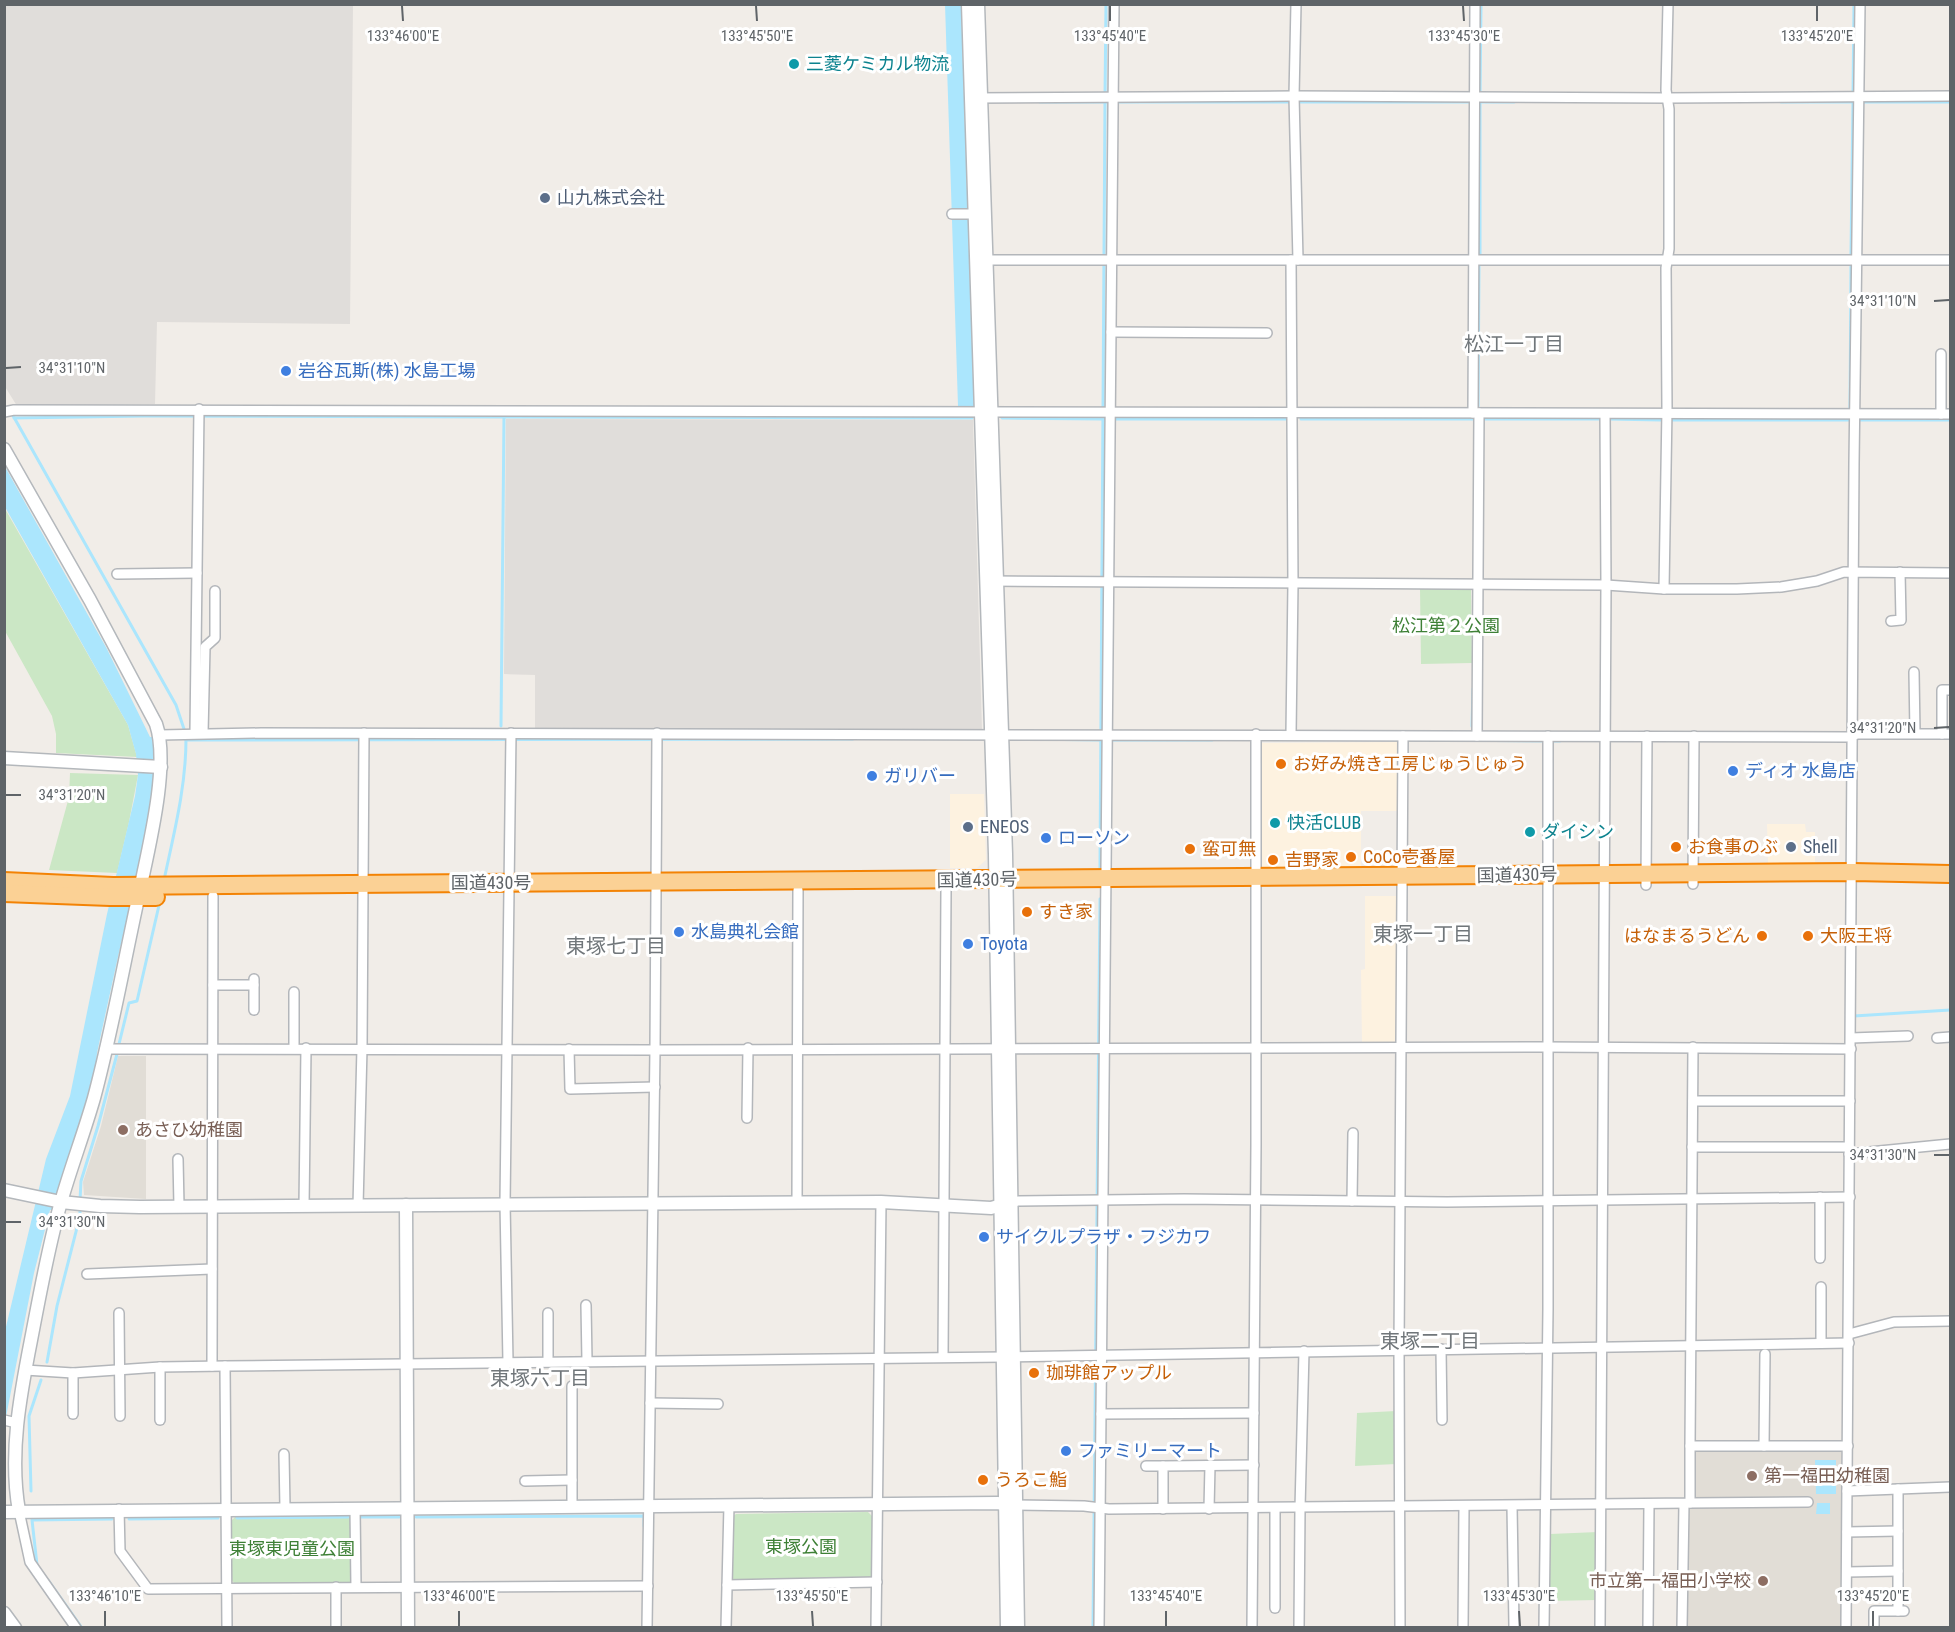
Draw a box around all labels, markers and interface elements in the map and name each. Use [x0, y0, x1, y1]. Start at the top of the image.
text: 133°46'00"E [367, 27, 439, 45]
text: 133°45'50"E [721, 27, 793, 45]
text: 133°45'40"E [1074, 27, 1146, 45]
text: 133°45'30"E [1428, 27, 1500, 45]
text: 133°45'20"E [1781, 27, 1853, 45]
place label: 三菱ケミカル物流 [806, 53, 949, 74]
marker: 三菱ケミカル物流 [787, 57, 801, 71]
place label: 山九株式会社 [557, 187, 665, 208]
marker: 山九株式会社 [538, 191, 552, 205]
text: 34°31'10"N [1850, 292, 1916, 310]
district label: 松江一丁目 [1464, 332, 1564, 356]
text: 34°31'10"N [39, 359, 105, 377]
place label: 岩谷瓦斯(株) 水島工場 [298, 360, 476, 382]
marker: 岩谷瓦斯(株) 水島工場 [279, 364, 293, 378]
park label: 松江第２公園 [1392, 615, 1500, 636]
text: 34°31'20"N [1850, 719, 1916, 737]
place label: お好み焼き工房じゅうじゅう [1293, 753, 1527, 774]
marker: お好み焼き工房じゅうじゅう [1274, 757, 1288, 771]
place label: ディオ 水島店 [1745, 760, 1856, 781]
marker: ディオ 水島店 [1726, 764, 1740, 778]
place label: ガリバー [884, 765, 956, 786]
marker: ガリバー [865, 769, 879, 783]
text: 34°31'20"N [39, 786, 105, 804]
place label: 快活CLUB [1287, 812, 1361, 833]
place label: ENEOS [980, 816, 1029, 837]
marker: 快活CLUB [1268, 816, 1282, 830]
marker: ENEOS [961, 820, 975, 834]
place label: ダイシン [1542, 821, 1614, 842]
marker: ダイシン [1523, 825, 1537, 839]
place label: ローソン [1058, 827, 1130, 848]
marker: ローソン [1039, 831, 1053, 845]
place label: お食事のぶ [1688, 836, 1778, 857]
place label: Shell [1803, 836, 1838, 857]
place label: 蛮可無 [1202, 838, 1256, 859]
marker: お食事のぶ [1669, 840, 1683, 854]
marker: Shell [1784, 840, 1798, 854]
marker: 蛮可無 [1183, 842, 1197, 856]
place label: CoCo壱番屋 [1363, 846, 1455, 867]
place label: 吉野家 [1285, 849, 1339, 870]
marker: CoCo壱番屋 [1344, 850, 1358, 864]
marker: 吉野家 [1266, 853, 1280, 867]
street label: 国道430号 [1476, 863, 1558, 886]
street label: 国道430号 [936, 868, 1018, 891]
street label: 国道430号 [451, 872, 531, 893]
place label: すき家 [1039, 901, 1093, 922]
marker: すき家 [1020, 905, 1034, 919]
place label: 水島典礼会館 [691, 921, 799, 942]
district label: 東塚一丁目 [1373, 922, 1473, 946]
marker: 水島典礼会館 [672, 925, 686, 939]
place label: はなまるうどん [1624, 925, 1750, 946]
place label: 大阪王将 [1820, 925, 1892, 946]
marker: はなまるうどん [1755, 929, 1769, 943]
marker: 大阪王将 [1801, 929, 1815, 943]
place label: Toyota [980, 933, 1028, 954]
district label: 東塚七丁目 [566, 934, 666, 958]
marker: Toyota [961, 937, 975, 951]
place label: あさひ幼稚園 [135, 1119, 243, 1140]
marker: あさひ幼稚園 [116, 1123, 130, 1137]
text: 34°31'30"N [1850, 1146, 1916, 1164]
text: 34°31'30"N [39, 1213, 105, 1231]
place label: サイクルプラザ・フジカワ [996, 1226, 1211, 1247]
marker: サイクルプラザ・フジカワ [977, 1230, 991, 1244]
district label: 東塚二丁目 [1380, 1329, 1480, 1353]
place label: 珈琲館アップル [1046, 1362, 1172, 1383]
district label: 東塚六丁目 [490, 1366, 590, 1390]
marker: 珈琲館アップル [1027, 1366, 1041, 1380]
place label: ファミリーマート [1078, 1440, 1222, 1461]
marker: ファミリーマート [1059, 1444, 1073, 1458]
place label: 第一福田幼稚園 [1764, 1465, 1890, 1486]
place label: うろこ鮨 [995, 1469, 1067, 1490]
marker: 第一福田幼稚園 [1745, 1469, 1759, 1483]
marker: うろこ鮨 [976, 1473, 990, 1487]
park label: 東塚公園 [765, 1536, 837, 1557]
park label: 東塚東児童公園 [229, 1538, 355, 1559]
place label: 市立第一福田小学校 [1589, 1570, 1751, 1591]
marker: 市立第一福田小学校 [1756, 1574, 1770, 1588]
text: 133°46'10"E [69, 1587, 141, 1605]
text: 133°46'00"E [423, 1587, 495, 1605]
text: 133°45'50"E [776, 1587, 848, 1605]
text: 133°45'40"E [1130, 1587, 1202, 1605]
text: 133°45'30"E [1483, 1587, 1555, 1605]
text: 133°45'20"E [1837, 1587, 1909, 1605]

